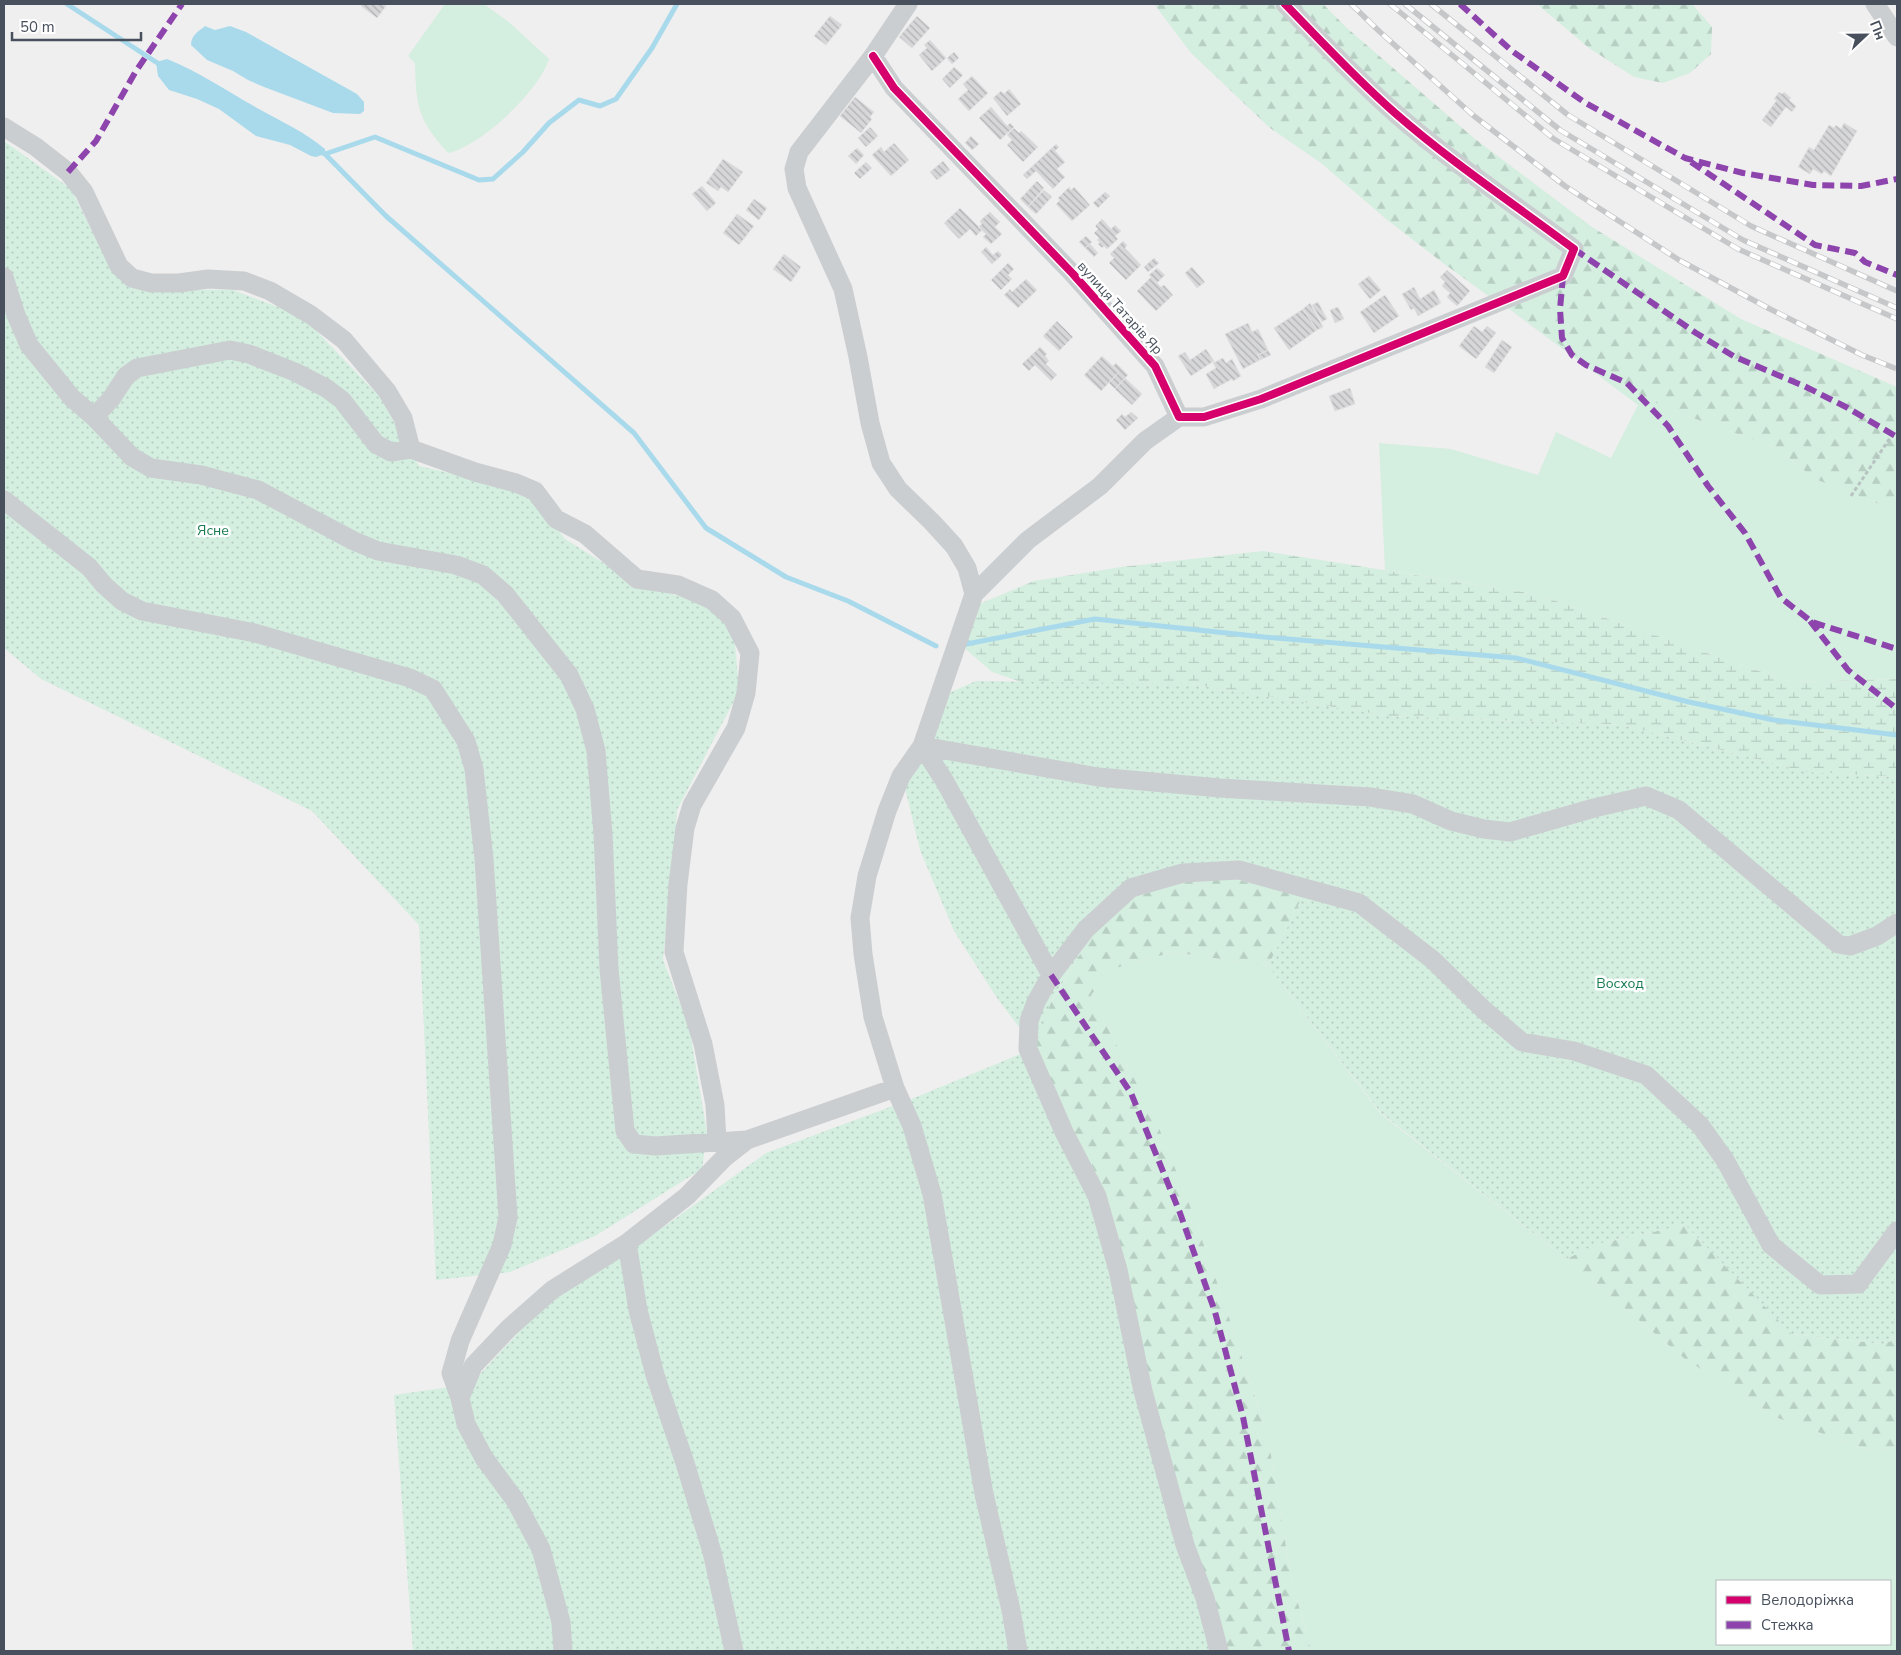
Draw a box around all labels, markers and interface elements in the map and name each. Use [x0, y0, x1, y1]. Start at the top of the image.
scale bar [12, 10, 141, 42]
north arrow [1841, 10, 1891, 60]
text: 50 m [20, 17, 55, 37]
text: Пн [1865, 18, 1890, 43]
street label: вулиця Татарів Яр [1073, 257, 1167, 359]
park label: Ясне [197, 521, 229, 540]
park label: Восход [1596, 974, 1644, 993]
legend [1716, 1580, 1891, 1645]
text: Велодоріжка [1761, 1590, 1854, 1610]
text: Стежка [1761, 1615, 1814, 1635]

